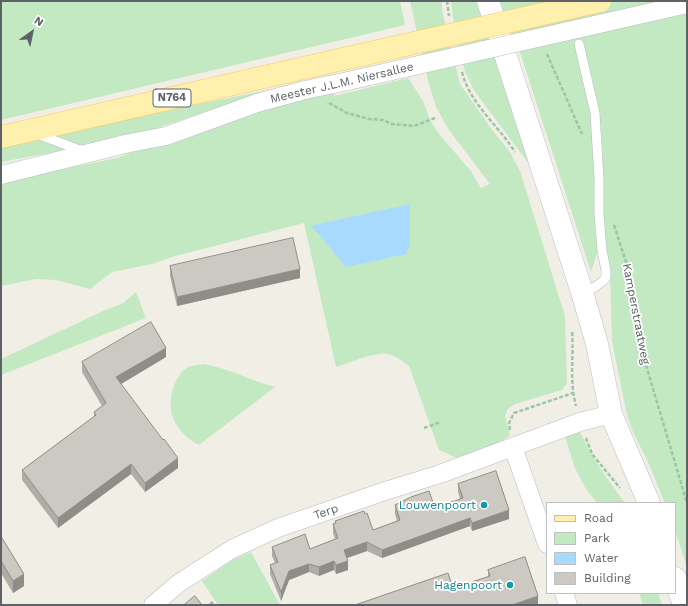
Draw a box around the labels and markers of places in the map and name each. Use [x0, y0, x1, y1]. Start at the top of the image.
place label: Louwenpoort [399, 498, 476, 512]
marker: Louwenpoort [479, 500, 489, 510]
place label: Hagenpoort [434, 578, 502, 592]
marker: Hagenpoort [505, 580, 515, 590]

